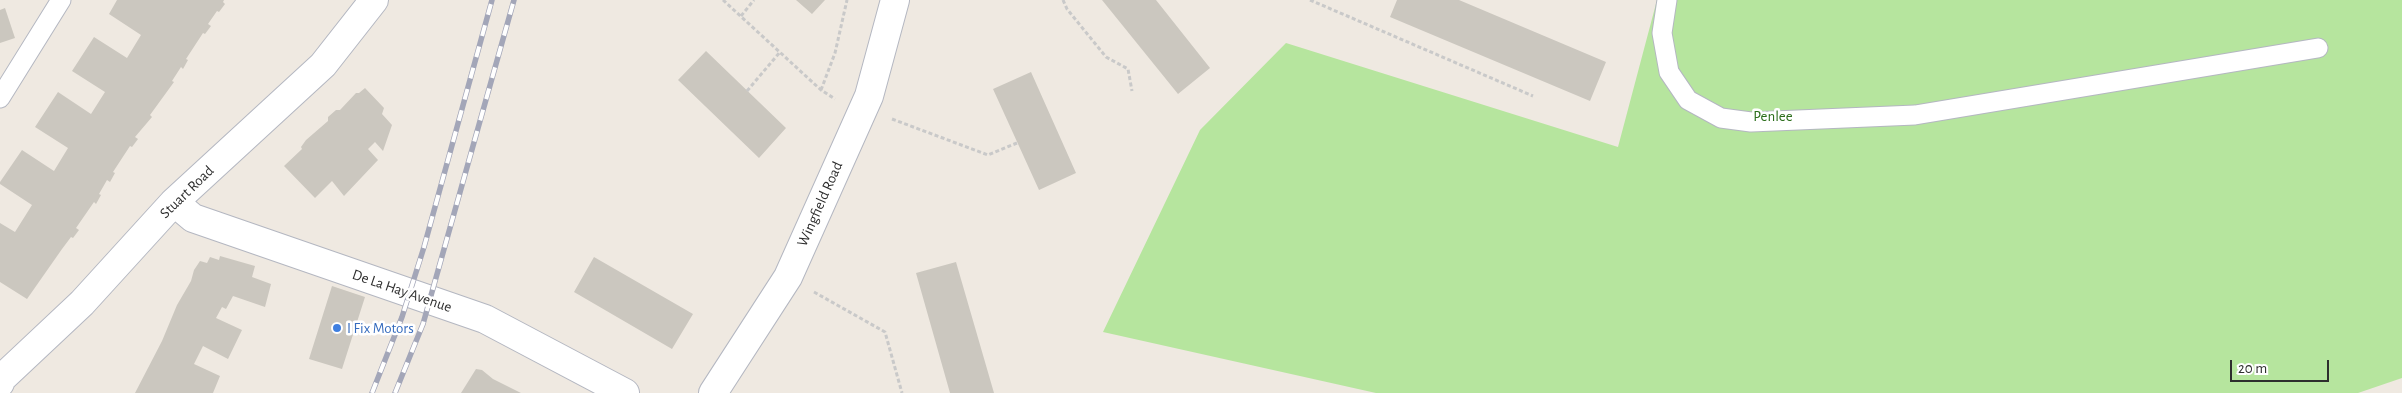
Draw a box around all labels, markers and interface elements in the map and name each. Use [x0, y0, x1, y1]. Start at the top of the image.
park label: Penlee [1753, 107, 1793, 125]
street label: Wingfield Road [793, 159, 847, 249]
street label: Stuart Road [156, 162, 218, 222]
street label: De La Hay Avenue [350, 266, 454, 316]
place label: I Fix Motors [347, 319, 414, 337]
marker: I Fix Motors [331, 322, 343, 334]
scale bar [2232, 350, 2331, 382]
text: 20 m [2238, 361, 2267, 376]

